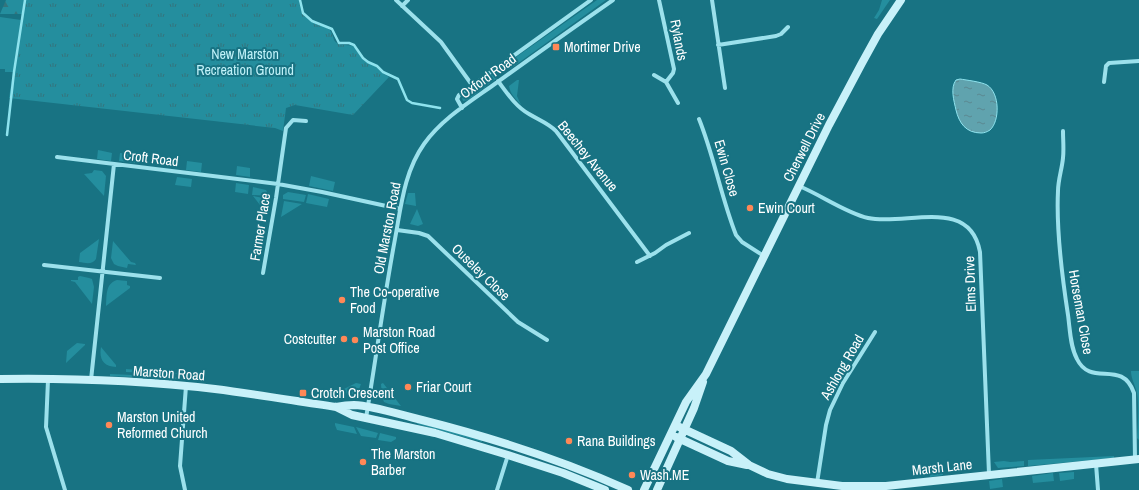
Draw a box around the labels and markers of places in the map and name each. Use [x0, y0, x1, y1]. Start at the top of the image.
place label: Mortimer Drive [564, 38, 641, 56]
marker: Mortimer Drive [551, 42, 561, 52]
place label: Ewin Court [758, 199, 815, 217]
marker: Ewin Court [745, 203, 755, 213]
place label: The Co-operative Food [350, 283, 439, 317]
marker: The Co-operative Food [337, 295, 347, 305]
place label: Marston Road Post Office [363, 323, 435, 357]
place label: Costcutter [284, 330, 336, 348]
marker: Costcutter [339, 334, 349, 344]
marker: Marston Road Post Office [350, 335, 360, 345]
place label: Friar Court [416, 378, 472, 396]
marker: Friar Court [403, 382, 413, 392]
place label: Crotch Crescent [311, 384, 394, 402]
marker: Crotch Crescent [298, 388, 308, 398]
place label: Marston United Reformed Church [117, 408, 208, 442]
marker: Marston United Reformed Church [104, 420, 114, 430]
place label: Rana Buildings [577, 432, 656, 450]
marker: Rana Buildings [564, 436, 574, 446]
place label: The Marston Barber [371, 445, 435, 479]
marker: The Marston Barber [358, 457, 368, 467]
place label: Wash.ME [640, 466, 689, 484]
marker: Wash.ME [627, 470, 637, 480]

